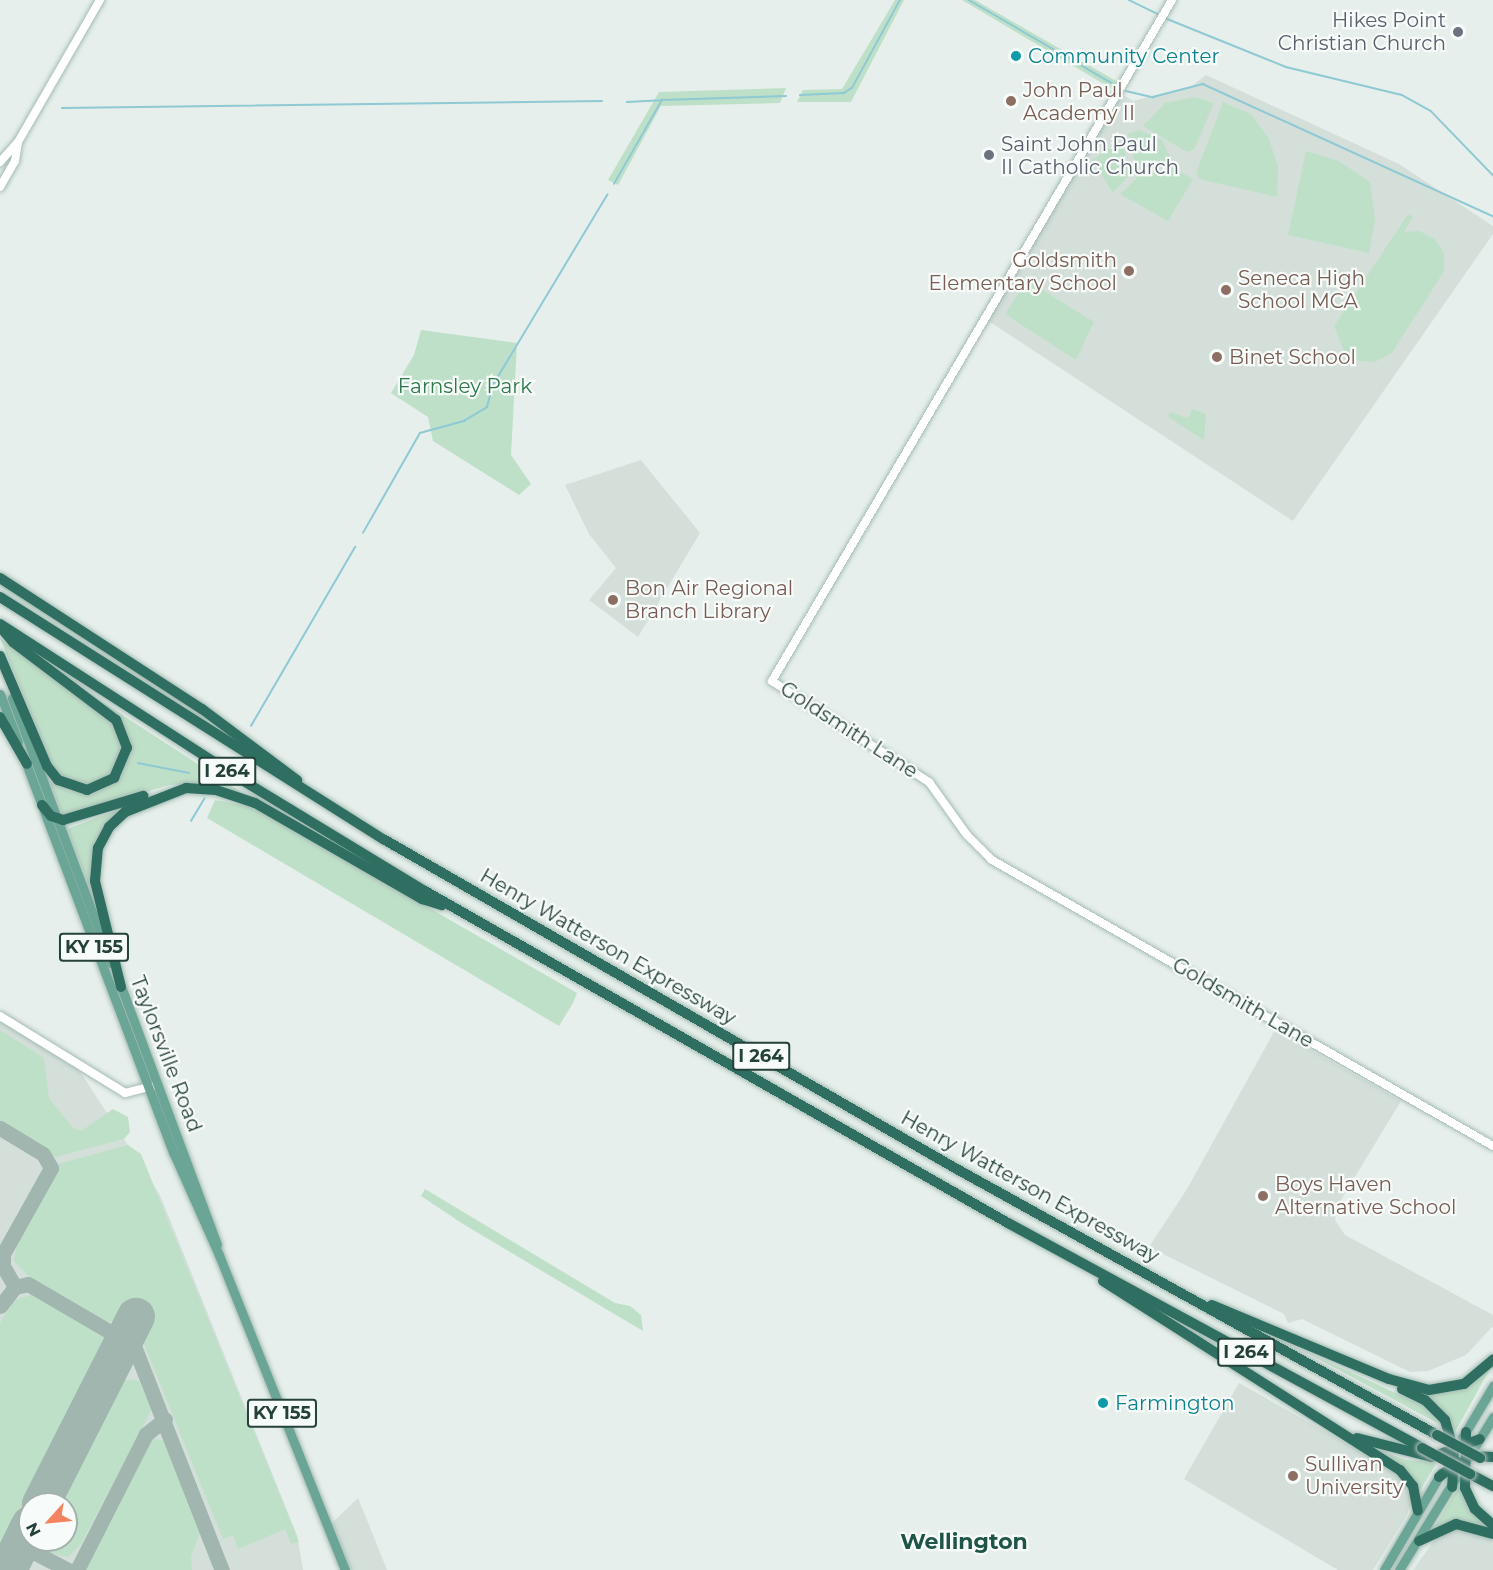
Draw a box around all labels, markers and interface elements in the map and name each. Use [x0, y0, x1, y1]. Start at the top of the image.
place label: Hikes Point Christian Church [1278, 8, 1446, 55]
marker: Hikes Point Christian Church [1451, 25, 1465, 39]
place label: Community Center [1028, 44, 1220, 68]
marker: Community Center [1009, 49, 1023, 63]
place label: John Paul Academy II [1023, 78, 1135, 125]
marker: John Paul Academy II [1004, 94, 1018, 108]
place label: Saint John Paul II Catholic Church [1001, 132, 1179, 179]
marker: Saint John Paul II Catholic Church [982, 148, 996, 162]
place label: Goldsmith Elementary School [928, 248, 1117, 295]
marker: Goldsmith Elementary School [1122, 264, 1136, 278]
place label: Seneca High School MCA [1238, 266, 1365, 313]
marker: Seneca High School MCA [1219, 283, 1233, 297]
place label: Binet School [1229, 345, 1356, 369]
marker: Binet School [1210, 350, 1224, 364]
park label: Farnsley Park [398, 374, 532, 398]
place label: Bon Air Regional Branch Library [625, 576, 793, 623]
marker: Bon Air Regional Branch Library [606, 593, 620, 607]
street label: Goldsmith Lane [776, 677, 922, 783]
road number: I 264 [197, 756, 257, 786]
street label: Henry Watterson Expressway [476, 864, 740, 1030]
road number: KY 155 [58, 932, 130, 962]
street label: Goldsmith Lane [1168, 953, 1318, 1053]
street label: Taylorsville Road [125, 973, 207, 1135]
road number: I 264 [731, 1041, 791, 1071]
street label: Henry Watterson Expressway [897, 1106, 1163, 1268]
place label: Boys Haven Alternative School [1275, 1172, 1456, 1219]
marker: Boys Haven Alternative School [1256, 1189, 1270, 1203]
road number: I 264 [1216, 1337, 1276, 1367]
place label: Farmington [1115, 1391, 1235, 1415]
marker: Farmington [1096, 1396, 1110, 1410]
road number: KY 155 [246, 1398, 318, 1428]
place label: Sullivan University [1305, 1452, 1404, 1499]
marker: Sullivan University [1286, 1469, 1300, 1483]
north arrow [18, 1492, 78, 1552]
text: N [22, 1519, 45, 1540]
district label: Wellington [900, 1529, 1028, 1555]

